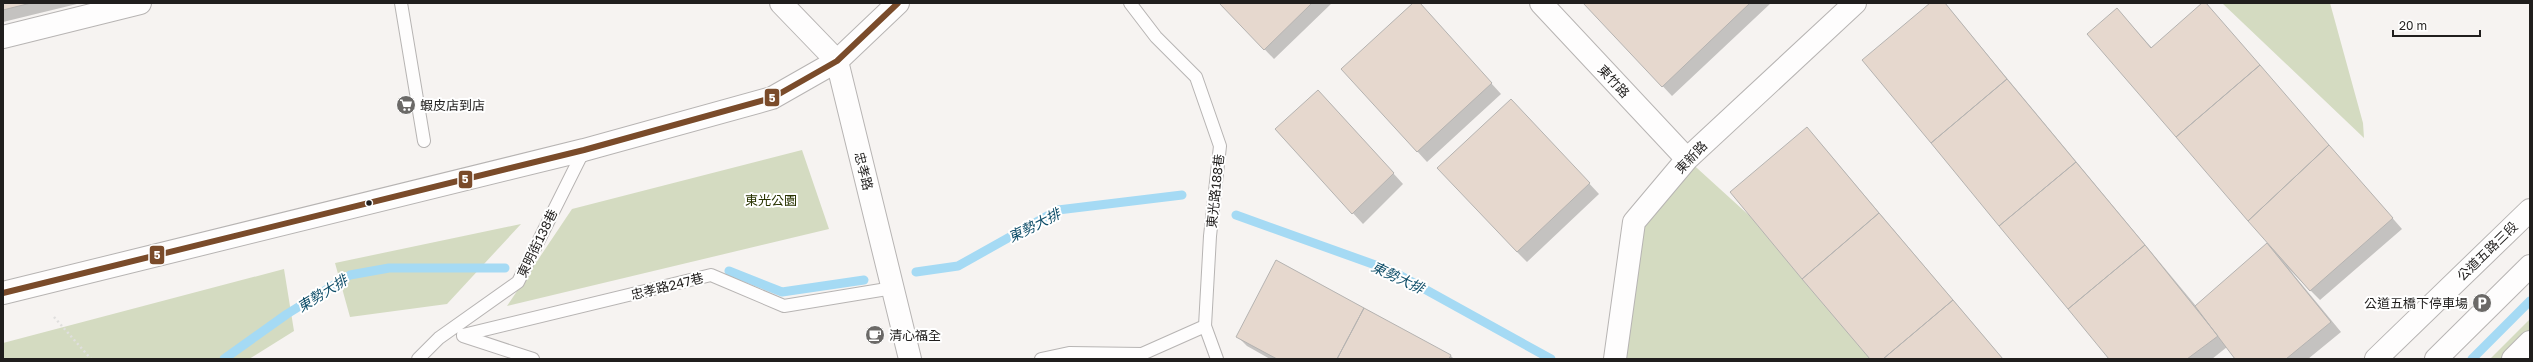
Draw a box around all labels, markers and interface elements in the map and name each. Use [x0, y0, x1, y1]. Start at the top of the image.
scale bar [2393, 12, 2480, 38]
text: 20 m [2399, 18, 2427, 33]
street label: 東竹路 [1595, 61, 1633, 101]
line badge: 5 [764, 88, 780, 107]
text: 5 [769, 91, 776, 104]
supermarket icon: 蝦皮店到店 [395, 94, 417, 116]
place label: 蝦皮店到店 [420, 97, 485, 113]
street label: 東新路 [1672, 137, 1710, 177]
street label: 忠孝路 [852, 150, 876, 192]
street label: 東光路188巷 [1203, 153, 1227, 229]
line badge: 5 [458, 170, 473, 189]
text: 5 [462, 172, 469, 185]
park label: 東光公園 [745, 192, 797, 208]
unlabelled marker [364, 198, 374, 208]
water label: 東勢大排 [1005, 204, 1065, 245]
street label: 東明街138巷 [514, 206, 560, 280]
street label: 公道五路三段 [2453, 218, 2521, 284]
line badge: 5 [149, 245, 165, 265]
text: 5 [154, 248, 161, 261]
water label: 東勢大排 [1369, 257, 1429, 297]
street label: 忠孝路247巷 [629, 269, 705, 303]
water label: 東勢大排 [294, 270, 352, 315]
parking icon: 公道五橋下停車場 [2471, 292, 2493, 314]
place label: 公道五橋下停車場 [2364, 295, 2468, 311]
cafe icon: 清心福全 [864, 324, 886, 346]
place label: 清心福全 [889, 327, 941, 343]

